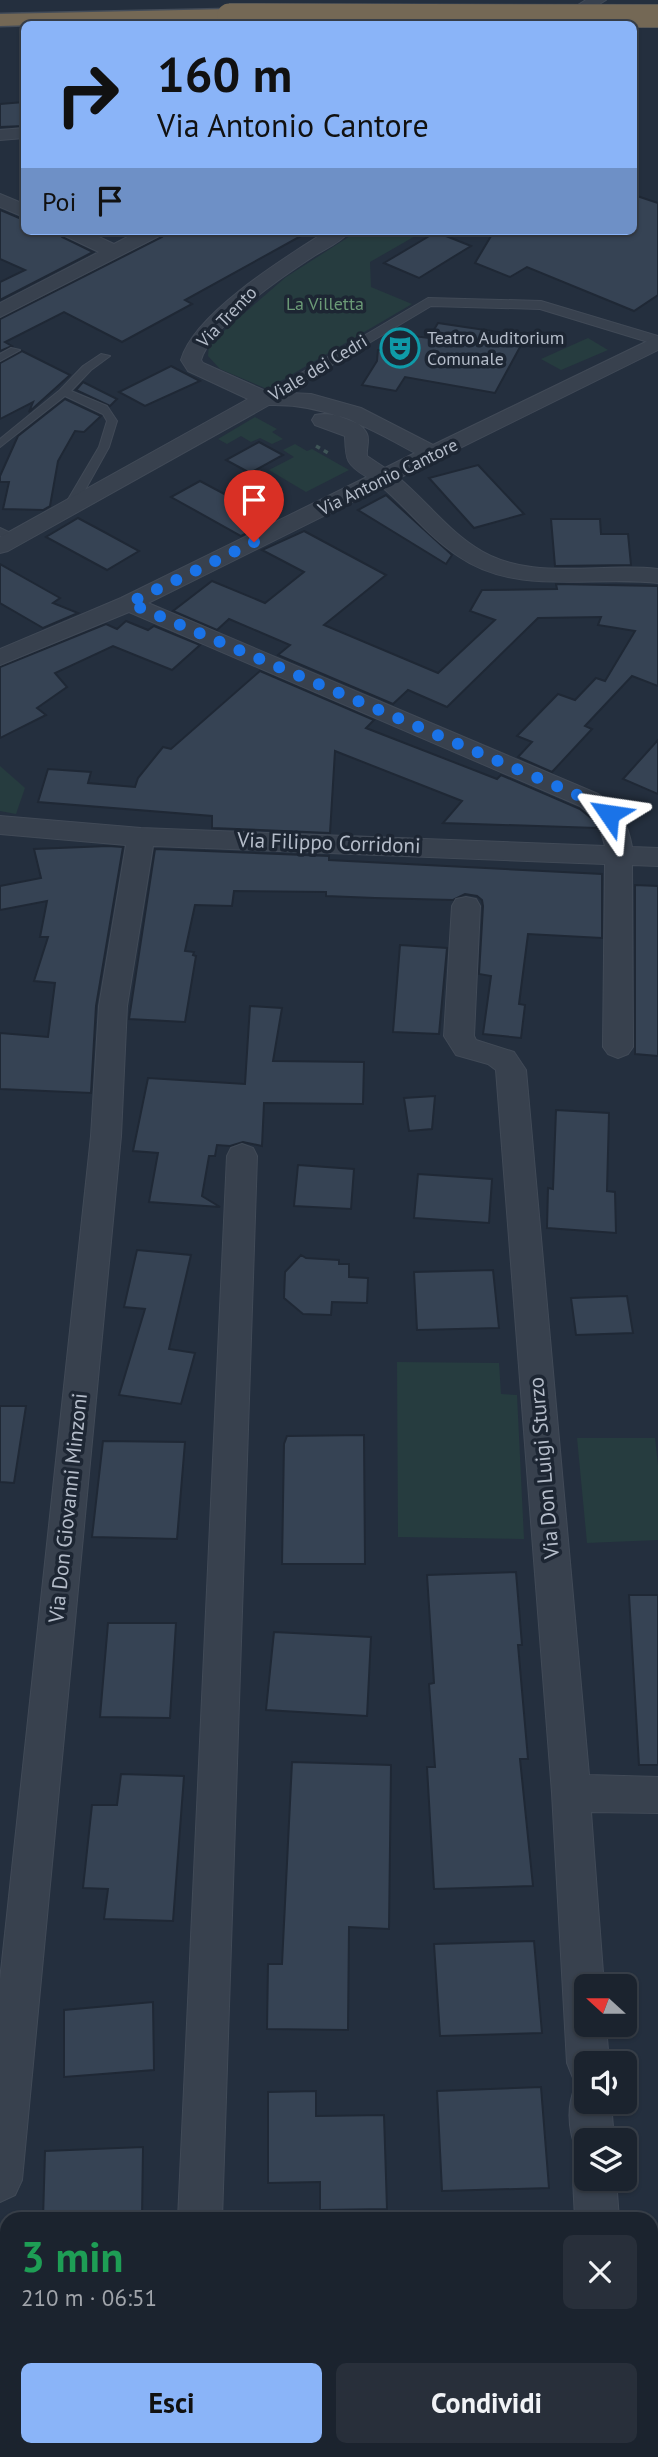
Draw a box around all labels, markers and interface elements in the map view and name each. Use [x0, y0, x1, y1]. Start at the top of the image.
text: 160 m [157, 42, 292, 106]
icon: right [42, 49, 133, 140]
text: Via Antonio Cantore [157, 104, 429, 146]
icon: arrive [91, 182, 129, 220]
text: Poi [42, 185, 77, 218]
street label: Via Trento [191, 281, 262, 353]
park label: La Villetta [286, 292, 364, 315]
place label: Teatro Auditorium Comunale [427, 326, 564, 370]
theatre icon: Teatro Auditorium Comunale [379, 327, 421, 369]
street label: Viale dei Cedri [263, 329, 371, 407]
street label: Via Antonio Cantore [313, 433, 462, 521]
pin [224, 470, 284, 542]
icon: arrive [235, 481, 273, 519]
position arrow [572, 777, 646, 851]
street label: Via Filippo Corridoni [236, 826, 421, 859]
street label: Via Don Luigi Sturzo [522, 1376, 565, 1561]
street label: Via Don Giovanni Minzoni [42, 1392, 93, 1625]
north arrow [574, 1974, 637, 2037]
map controls [574, 1974, 637, 2191]
button: sound [574, 2051, 637, 2114]
button: layers [574, 2128, 637, 2191]
text: 3 min [21, 2229, 123, 2284]
button: close [563, 2235, 637, 2309]
text: 210 m · 06:51 [21, 2283, 157, 2312]
button: Esci [21, 2363, 322, 2443]
button: Condividi [336, 2363, 637, 2443]

